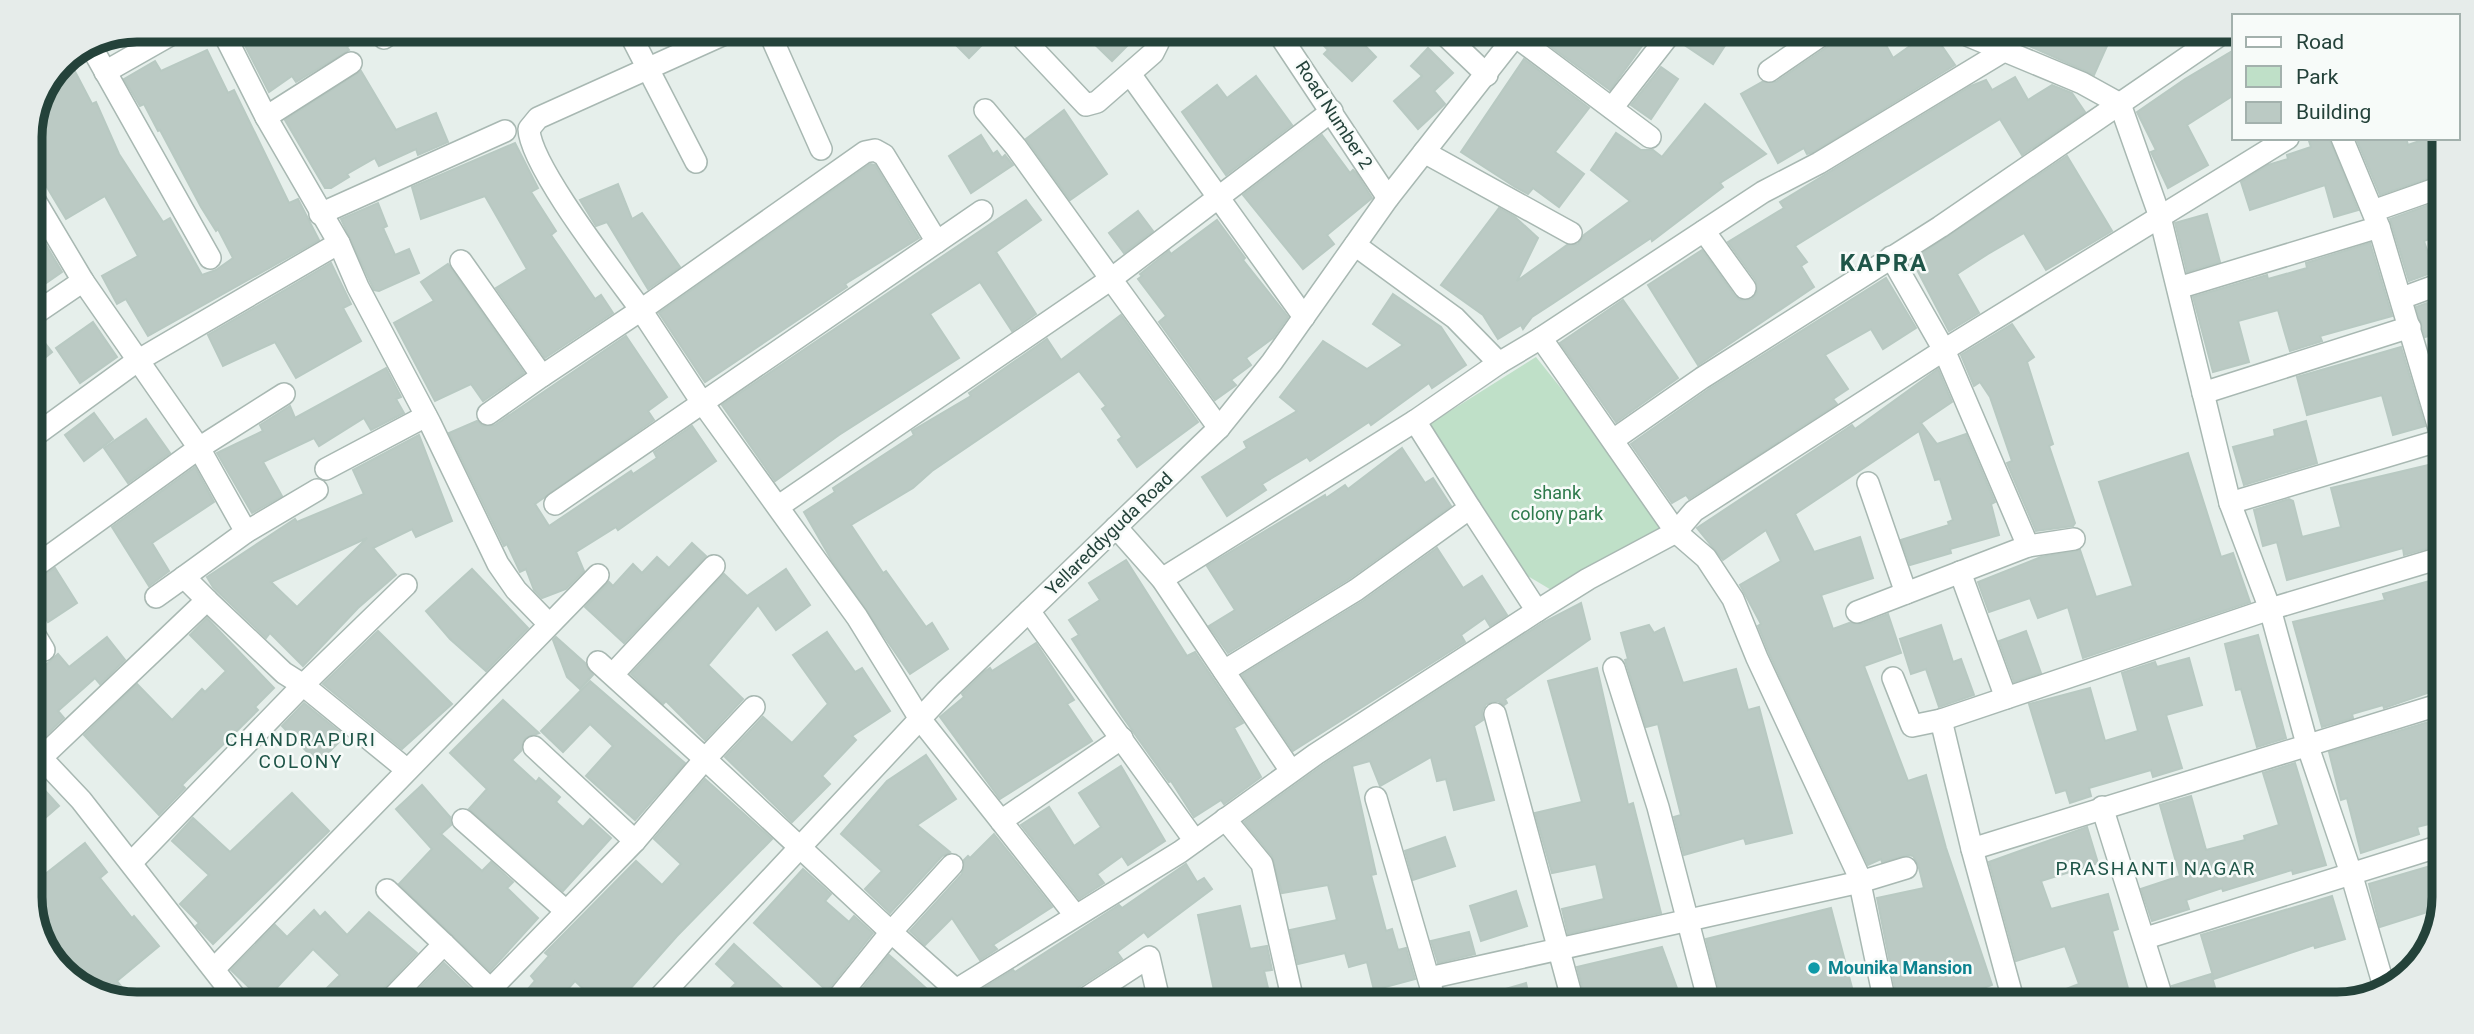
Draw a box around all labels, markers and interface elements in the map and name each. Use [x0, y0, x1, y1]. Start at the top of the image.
legend [2232, 14, 2460, 140]
text: Road [2296, 30, 2344, 54]
street label: Road Number 2 [1292, 57, 1377, 173]
text: Park [2296, 65, 2339, 89]
text: Building [2296, 100, 2371, 124]
district label: KAPRA [1840, 249, 1928, 277]
street label: Yellareddyguda Road [1041, 468, 1176, 600]
park label: shank colony park [1511, 482, 1604, 524]
district label: CHANDRAPURI COLONY [225, 728, 377, 773]
district label: PRASHANTI NAGAR [2055, 857, 2257, 880]
place label: Mounika Mansion [1828, 957, 1972, 978]
marker: Mounika Mansion [1806, 960, 1822, 976]

